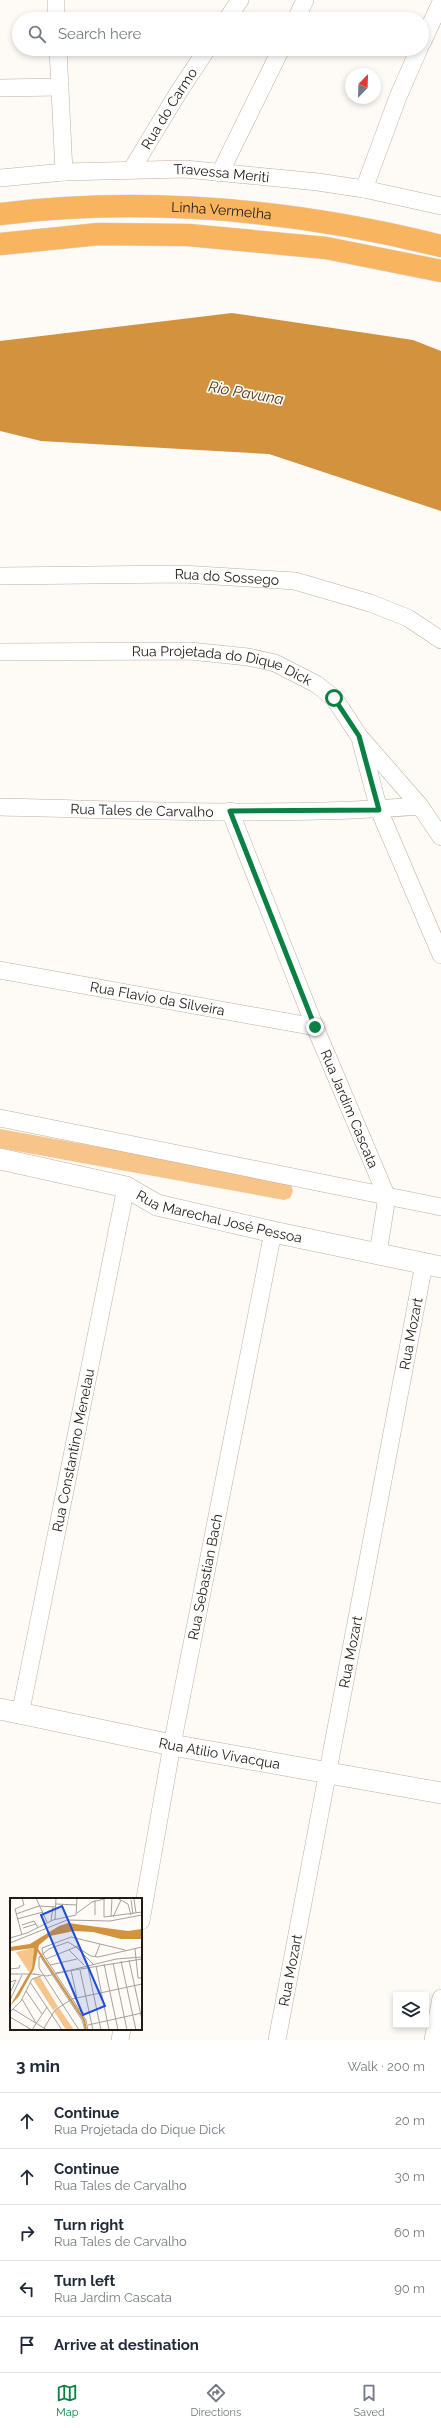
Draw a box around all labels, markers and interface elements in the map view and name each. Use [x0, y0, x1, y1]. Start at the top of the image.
search box [12, 12, 429, 56]
icon: search [26, 23, 48, 45]
text: Search here [58, 25, 141, 43]
street label: Rua do Carmo [138, 65, 200, 152]
north arrow [345, 68, 381, 104]
street label: Travessa Meriti [174, 161, 270, 185]
street label: Linha Vermelha [171, 199, 273, 223]
water label: Rio Pavuna [207, 378, 285, 408]
street label: Rua do Sossego [174, 566, 280, 588]
street label: Rua Projetada do Dique Dick [132, 643, 315, 689]
route start [325, 689, 343, 707]
street label: Rua Tales de Carvalho [70, 801, 214, 820]
street label: Rua Flavio da Silveira [89, 978, 226, 1019]
route end [306, 1018, 324, 1036]
street label: Rua Jardim Cascata [318, 1047, 382, 1170]
street label: Rua Marechal José Pessoa [133, 1187, 304, 1246]
street label: Rua Mozart [396, 1296, 426, 1371]
street label: Rua Constantino Menelau [49, 1367, 97, 1533]
street label: Rua Sebastian Bach [185, 1512, 225, 1641]
street label: Rua Mozart [336, 1614, 365, 1689]
street label: Rua Atilio Vivacqua [157, 1734, 282, 1772]
inset map [10, 1898, 142, 2030]
street label: Rua Mozart [276, 1933, 305, 2008]
map controls [393, 1992, 429, 2028]
button: layers [393, 1992, 429, 2028]
text: 3 min [16, 2056, 60, 2076]
text: Walk · 200 m [348, 2059, 425, 2074]
text: Continue [54, 2104, 119, 2122]
icon: ahead [16, 2110, 38, 2132]
text: 20 m [395, 2113, 425, 2128]
text: Rua Projetada do Dique Dick [54, 2122, 225, 2137]
text: Continue [54, 2160, 119, 2178]
icon: ahead [16, 2166, 38, 2188]
text: 30 m [395, 2169, 425, 2184]
text: Rua Tales de Carvalho [54, 2178, 187, 2193]
text: Turn right [54, 2216, 124, 2234]
icon: right [16, 2222, 38, 2244]
text: 60 m [394, 2225, 425, 2240]
text: Rua Tales de Carvalho [54, 2234, 187, 2249]
text: Turn left [54, 2272, 115, 2290]
icon: left [16, 2278, 38, 2300]
text: 90 m [394, 2281, 425, 2296]
text: Rua Jardim Cascata [54, 2290, 172, 2305]
icon: arrive [16, 2334, 38, 2356]
text: Arrive at destination [54, 2336, 199, 2354]
tab: Map [56, 2382, 78, 2419]
tab: Directions [191, 2382, 241, 2419]
tab: Saved [353, 2382, 385, 2419]

